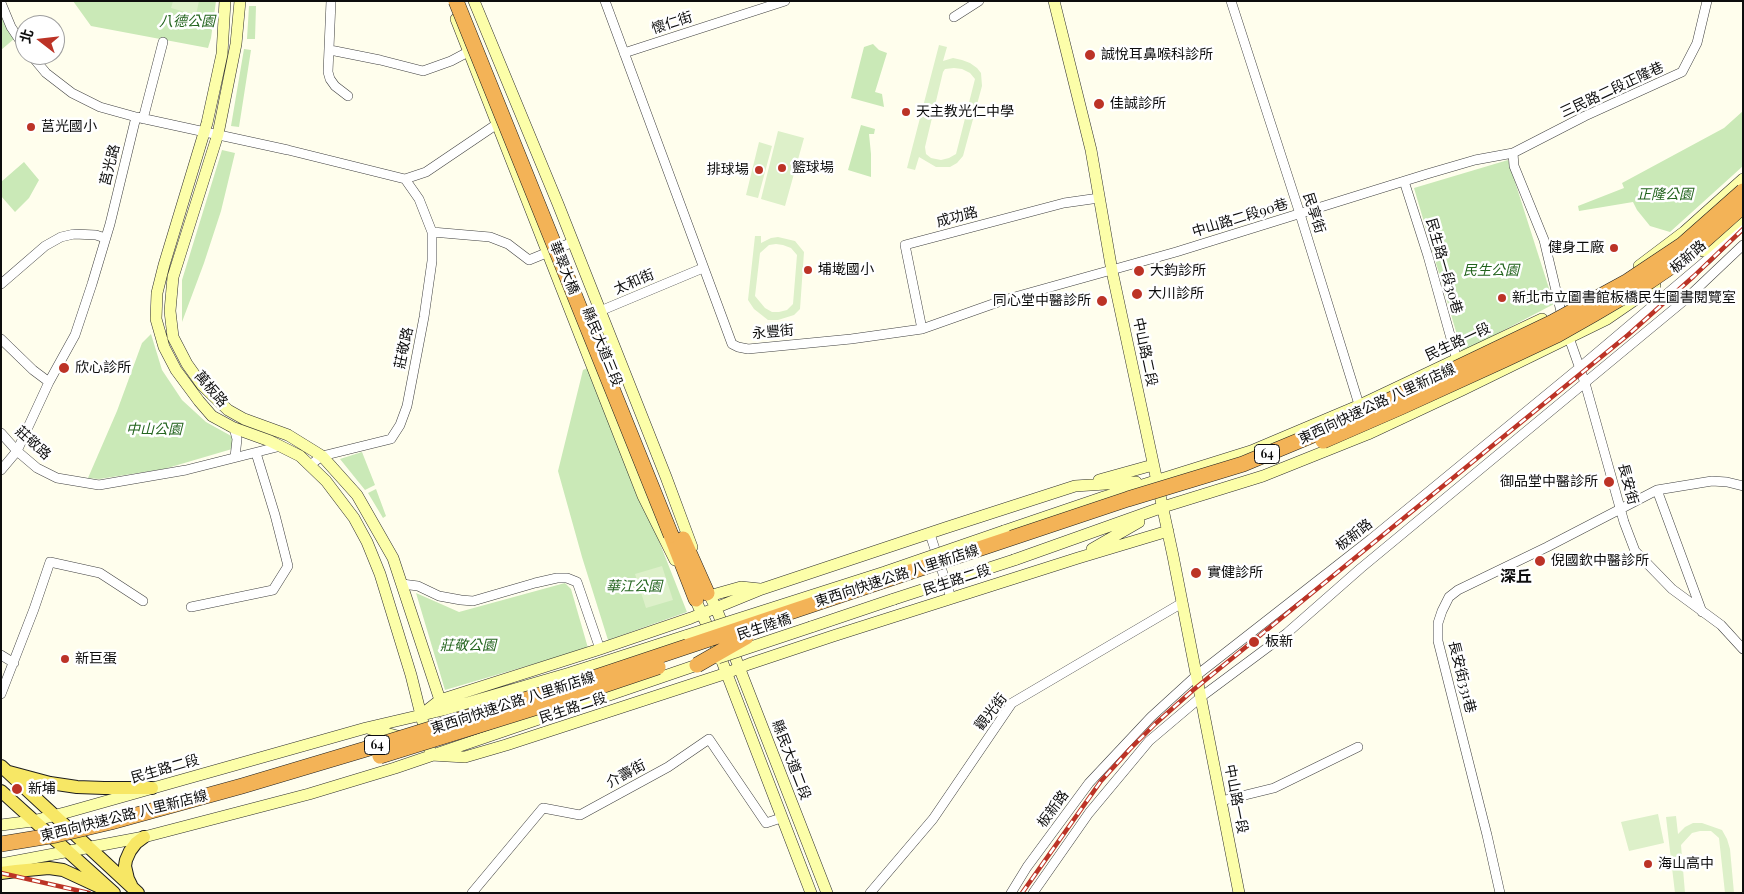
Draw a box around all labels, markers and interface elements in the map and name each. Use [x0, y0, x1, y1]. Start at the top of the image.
street label: 懷仁街 [649, 9, 695, 37]
park label: 八德公園 [159, 14, 215, 30]
north arrow [15, 15, 65, 65]
text: 北 [15, 27, 37, 45]
place label: 誠悅耳鼻喉科診所 [1101, 47, 1213, 63]
marker: 誠悅耳鼻喉科診所 [1083, 48, 1097, 62]
street label: 三民路二段正隆巷 [1558, 59, 1666, 121]
place label: 佳誠診所 [1110, 96, 1166, 112]
marker: 佳誠診所 [1092, 97, 1106, 111]
place label: 天主教光仁中學 [916, 104, 1014, 120]
marker: 天主教光仁中學 [900, 106, 912, 118]
place label: 莒光國小 [41, 119, 97, 135]
marker: 莒光國小 [25, 121, 37, 133]
street label: 莒光路 [97, 143, 123, 187]
place label: 籃球場 [792, 160, 834, 176]
place label: 排球場 [707, 162, 749, 178]
marker: 籃球場 [776, 162, 788, 174]
marker: 排球場 [753, 164, 765, 176]
park label: 正隆公園 [1637, 187, 1693, 203]
street label: 民享街 [1300, 190, 1328, 236]
street label: 中山路二段90巷 [1190, 195, 1290, 241]
street label: 成功路 [935, 203, 979, 231]
street label: 民生路一段30巷 [1422, 216, 1466, 316]
street label: 板新路 [1667, 237, 1709, 277]
street label: 華翠大橋 [546, 239, 582, 297]
place label: 健身工廠 [1548, 240, 1604, 256]
marker: 健身工廠 [1608, 242, 1620, 254]
place label: 埔墘國小 [818, 262, 874, 278]
place label: 大鈞診所 [1150, 263, 1206, 279]
park label: 民生公園 [1463, 263, 1519, 279]
marker: 埔墘國小 [802, 264, 814, 276]
marker: 大鈞診所 [1132, 264, 1146, 278]
street label: 太和街 [611, 266, 657, 298]
place label: 大川診所 [1148, 286, 1204, 302]
marker: 大川診所 [1130, 287, 1144, 301]
place label: 新北市立圖書館板橋民生圖書閱覽室 [1512, 290, 1736, 306]
marker: 新北市立圖書館板橋民生圖書閱覽室 [1496, 292, 1508, 304]
place label: 同心堂中醫診所 [993, 293, 1091, 309]
marker: 同心堂中醫診所 [1095, 294, 1109, 308]
street label: 縣民大道三段 [578, 305, 626, 389]
street label: 中山路二段 [1130, 316, 1160, 388]
street label: 民生路一段 [1423, 320, 1493, 364]
street label: 永豐街 [751, 322, 795, 342]
street label: 莊敬路 [391, 326, 417, 370]
place label: 欣心診所 [75, 360, 131, 376]
street label: 東西向快速公路 八里新店線 [1296, 360, 1458, 448]
marker: 欣心診所 [57, 361, 71, 375]
street label: 萬板路 [191, 368, 231, 410]
park label: 中山公園 [126, 422, 182, 438]
street label: 莊敬路 [12, 423, 54, 463]
road number: 64 [1254, 444, 1280, 464]
street label: 長安街 [1614, 462, 1642, 506]
place label: 御品堂中醫診所 [1500, 474, 1598, 490]
marker: 御品堂中醫診所 [1602, 475, 1616, 489]
street label: 板新路 [1332, 515, 1376, 555]
street label: 東西向快速公路 八里新店線 [813, 542, 981, 610]
place label: 倪國欽中醫診所 [1551, 553, 1649, 569]
marker: 倪國欽中醫診所 [1533, 554, 1547, 568]
street label: 民生路二段 [921, 561, 993, 599]
place label: 實健診所 [1207, 565, 1263, 581]
marker: 實健診所 [1189, 566, 1203, 580]
district label: 深丘 [1500, 567, 1532, 587]
park label: 華江公園 [606, 579, 662, 595]
street label: 民生陸橋 [735, 610, 793, 644]
place label: 板新 [1265, 634, 1293, 650]
marker: 板新 [1247, 635, 1261, 649]
park label: 莊敬公園 [440, 638, 496, 654]
street label: 長安街331巷 [1445, 639, 1479, 715]
place label: 新巨蛋 [75, 651, 117, 667]
marker: 新巨蛋 [59, 653, 71, 665]
street label: 東西向快速公路 八里新店線 [429, 669, 597, 737]
street label: 民生路二段 [537, 689, 609, 727]
street label: 觀光街 [971, 690, 1011, 734]
street label: 縣民大道二段 [768, 718, 814, 802]
road number: 64 [364, 736, 390, 754]
street label: 民生路二段 [129, 751, 201, 787]
street label: 介壽街 [604, 757, 648, 791]
street label: 中山路一段 [1221, 763, 1251, 835]
place label: 新埔 [28, 781, 56, 797]
marker: 新埔 [10, 782, 24, 796]
street label: 東西向快速公路 八里新店線 [39, 787, 209, 845]
street label: 板新路 [1034, 787, 1072, 831]
place label: 海山高中 [1658, 856, 1714, 872]
marker: 海山高中 [1642, 858, 1654, 870]

